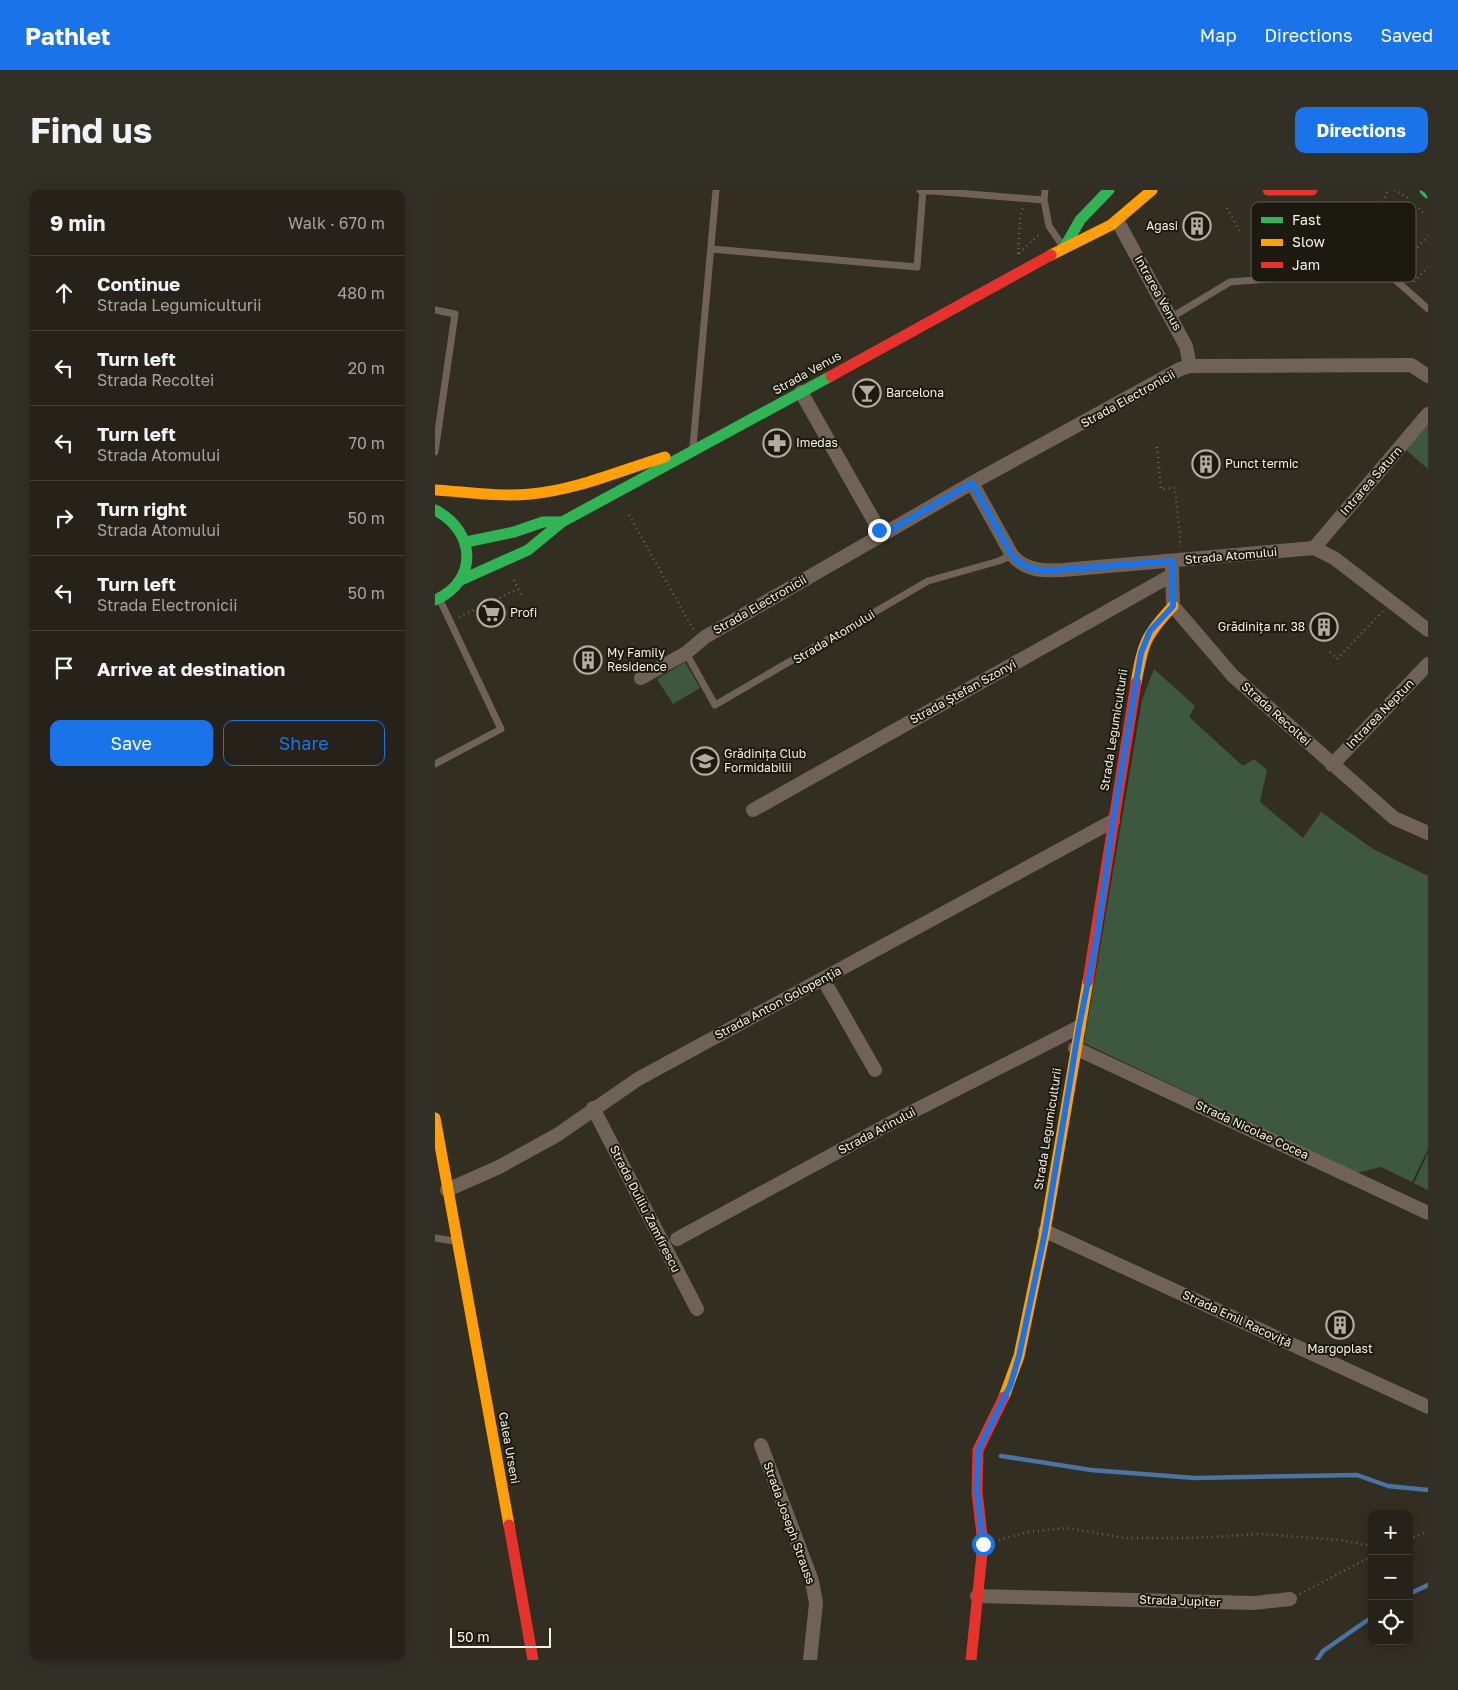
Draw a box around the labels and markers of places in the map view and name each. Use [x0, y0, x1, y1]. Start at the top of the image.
building icon: Agasi [1182, 211, 1212, 241]
place label: Agasi [1146, 218, 1178, 233]
bar icon: Barcelona [852, 378, 882, 408]
place label: Barcelona [886, 385, 944, 400]
pharmacy icon: Imedas [762, 428, 792, 458]
place label: Imedas [796, 435, 838, 450]
building icon: Punct termic [1191, 449, 1221, 479]
place label: Punct termic [1225, 456, 1299, 471]
supermarket icon: Profi [476, 598, 506, 628]
place label: Profi [510, 605, 537, 620]
building icon: Grădinița nr. 38 [1309, 612, 1339, 642]
place label: Grădinița nr. 38 [1218, 619, 1305, 634]
building icon: My Family Residence [573, 645, 603, 675]
place label: My Family Residence [607, 645, 667, 674]
school or university icon: Grădinița Club Formidabilii [690, 746, 720, 776]
place label: Grădinița Club Formidabilii [724, 746, 806, 775]
building icon: Margoplast [1325, 1310, 1355, 1340]
place label: Margoplast [1307, 1341, 1373, 1356]

